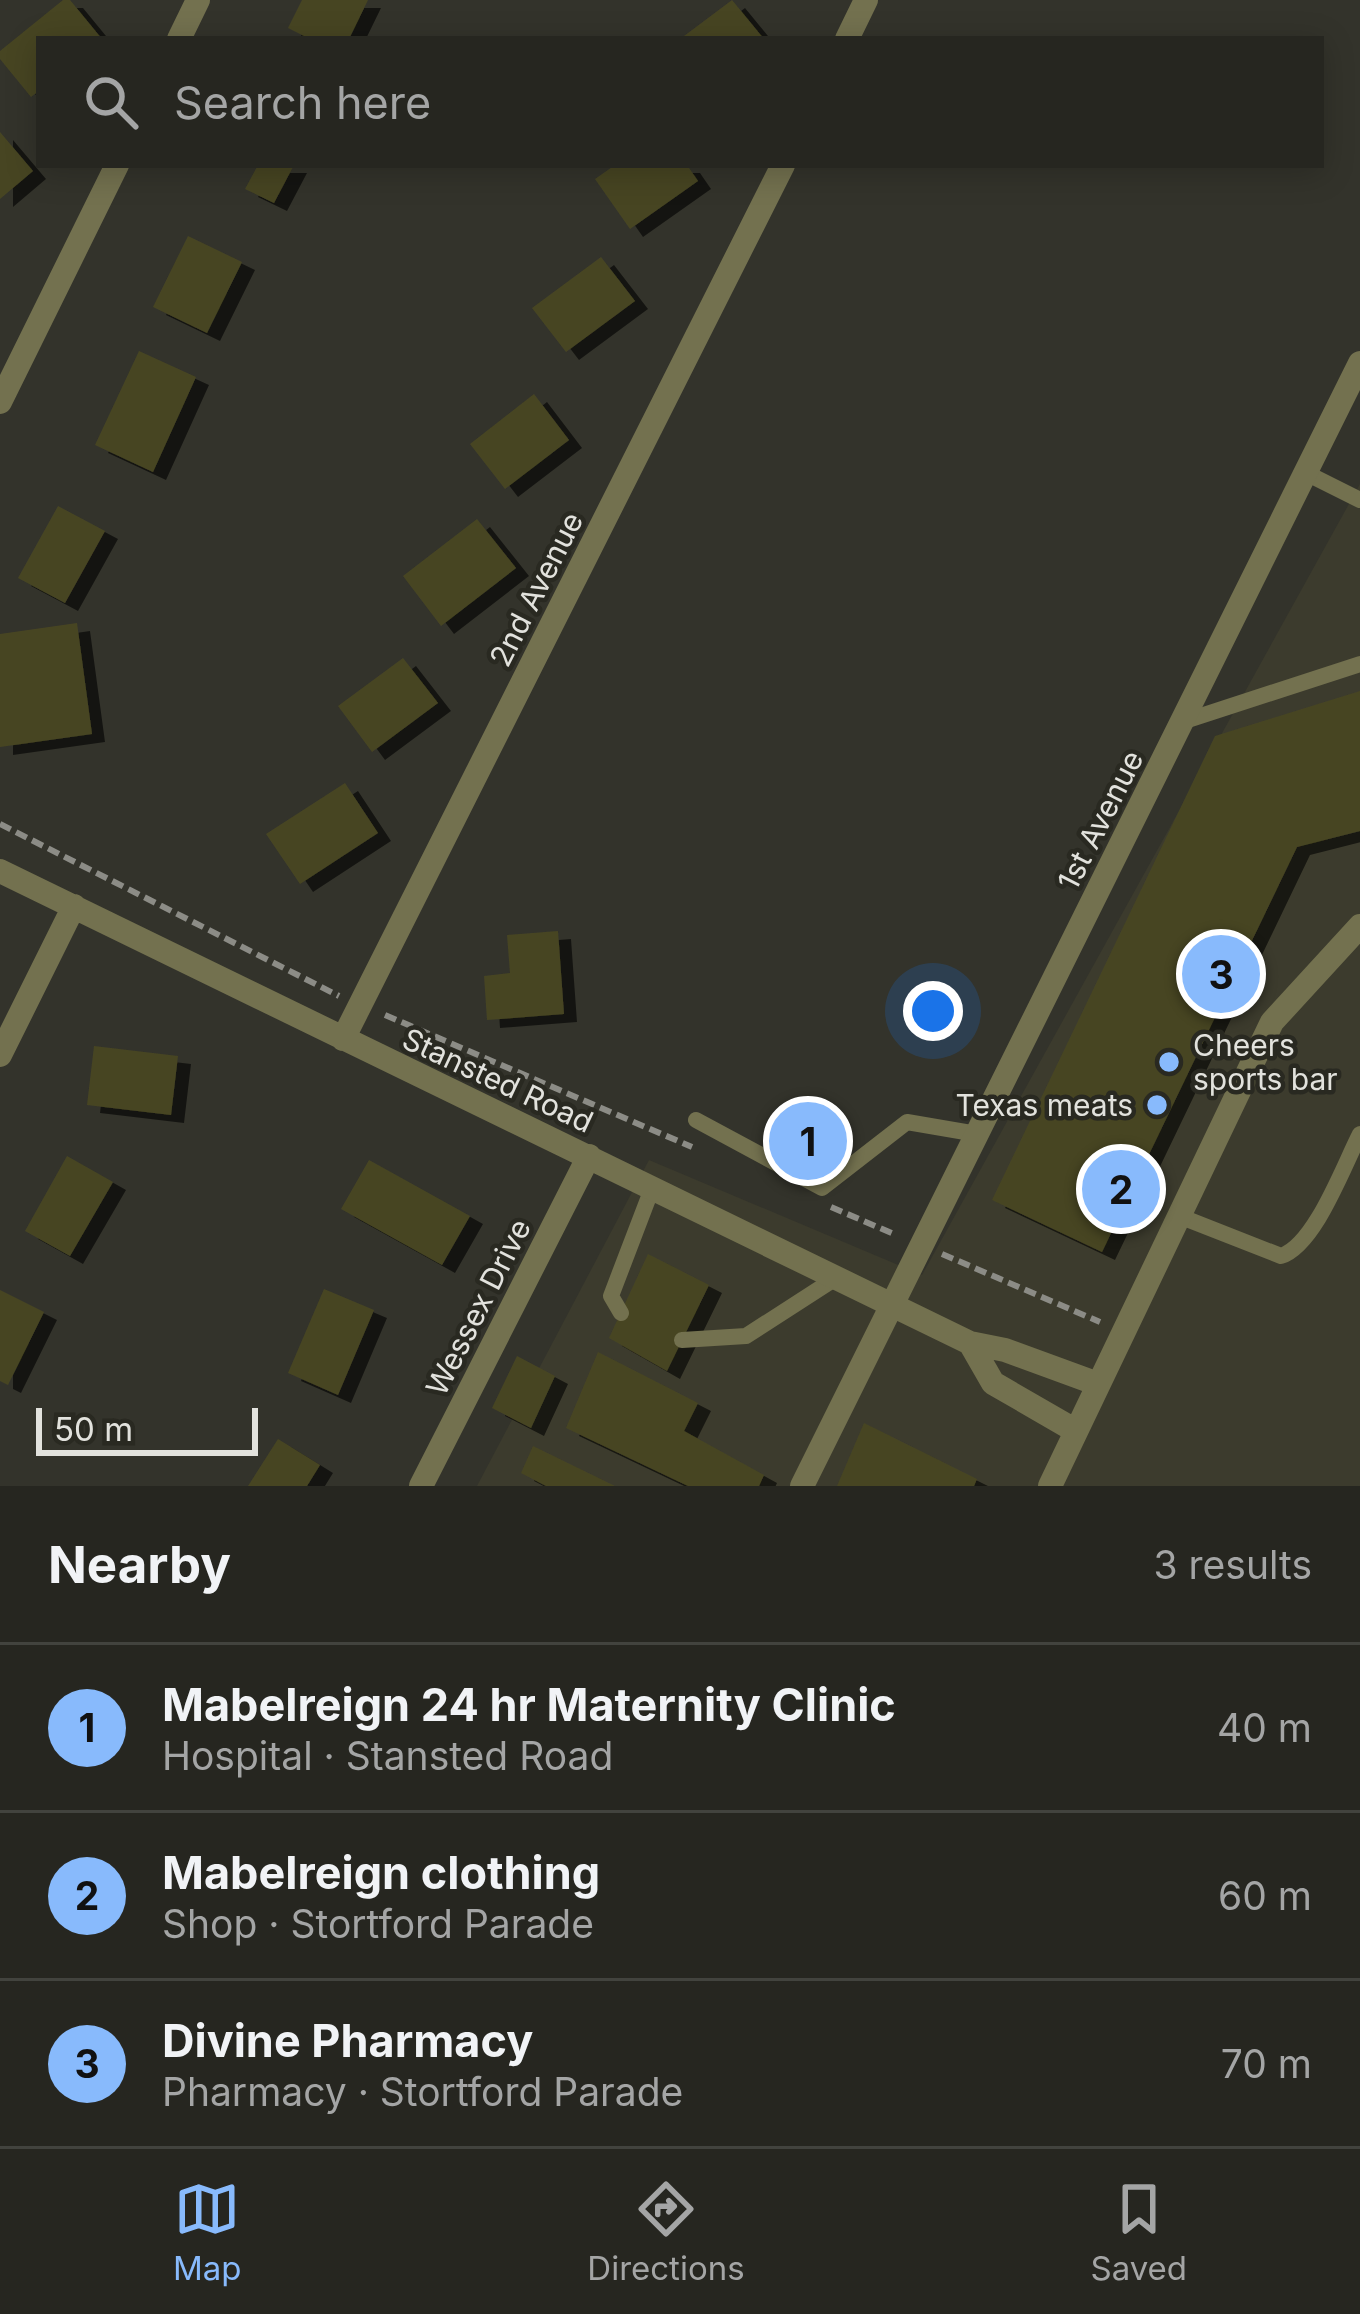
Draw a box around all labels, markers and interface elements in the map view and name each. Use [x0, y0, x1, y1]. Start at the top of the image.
search box [36, 36, 1324, 168]
icon: search [78, 69, 144, 135]
text: Search here [174, 75, 431, 130]
street label: 2nd Avenue [482, 506, 590, 672]
street label: 1st Avenue [1050, 744, 1150, 896]
pin: 3 [1182, 929, 1260, 1019]
your location [903, 981, 963, 1041]
street label: Stansted Road [397, 1020, 599, 1140]
place label: Cheers sports bar [1193, 1027, 1338, 1097]
marker: Cheers sports bar [1156, 1049, 1182, 1075]
place label: Texas meats [955, 1087, 1133, 1123]
marker: Texas meats [1144, 1092, 1170, 1118]
pin: 1 [769, 1096, 847, 1186]
pin: 2 [1082, 1144, 1160, 1234]
street label: Wessex Drive [418, 1213, 538, 1401]
scale bar [36, 1402, 258, 1455]
text: 50 m [54, 1409, 133, 1449]
text: Nearby [48, 1534, 231, 1595]
text: 3 results [1154, 1541, 1312, 1588]
text: Mabelreign 24 hr Maternity Clinic [162, 1677, 896, 1732]
text: 1 [79, 1704, 95, 1751]
text: 40 m [1217, 1704, 1312, 1751]
text: Hospital · Stansted Road [162, 1732, 613, 1779]
text: Mabelreign clothing [162, 1845, 600, 1900]
text: 2 [75, 1872, 99, 1919]
text: 60 m [1218, 1872, 1312, 1919]
text: Shop · Stortford Parade [162, 1900, 594, 1947]
text: Divine Pharmacy [162, 2013, 533, 2068]
text: 3 [74, 2040, 100, 2087]
text: 70 m [1221, 2040, 1312, 2087]
text: Pharmacy · Stortford Parade [162, 2068, 683, 2115]
tab: Map [173, 2176, 241, 2288]
tab: Directions [587, 2176, 745, 2288]
tab: Saved [1090, 2176, 1187, 2288]

